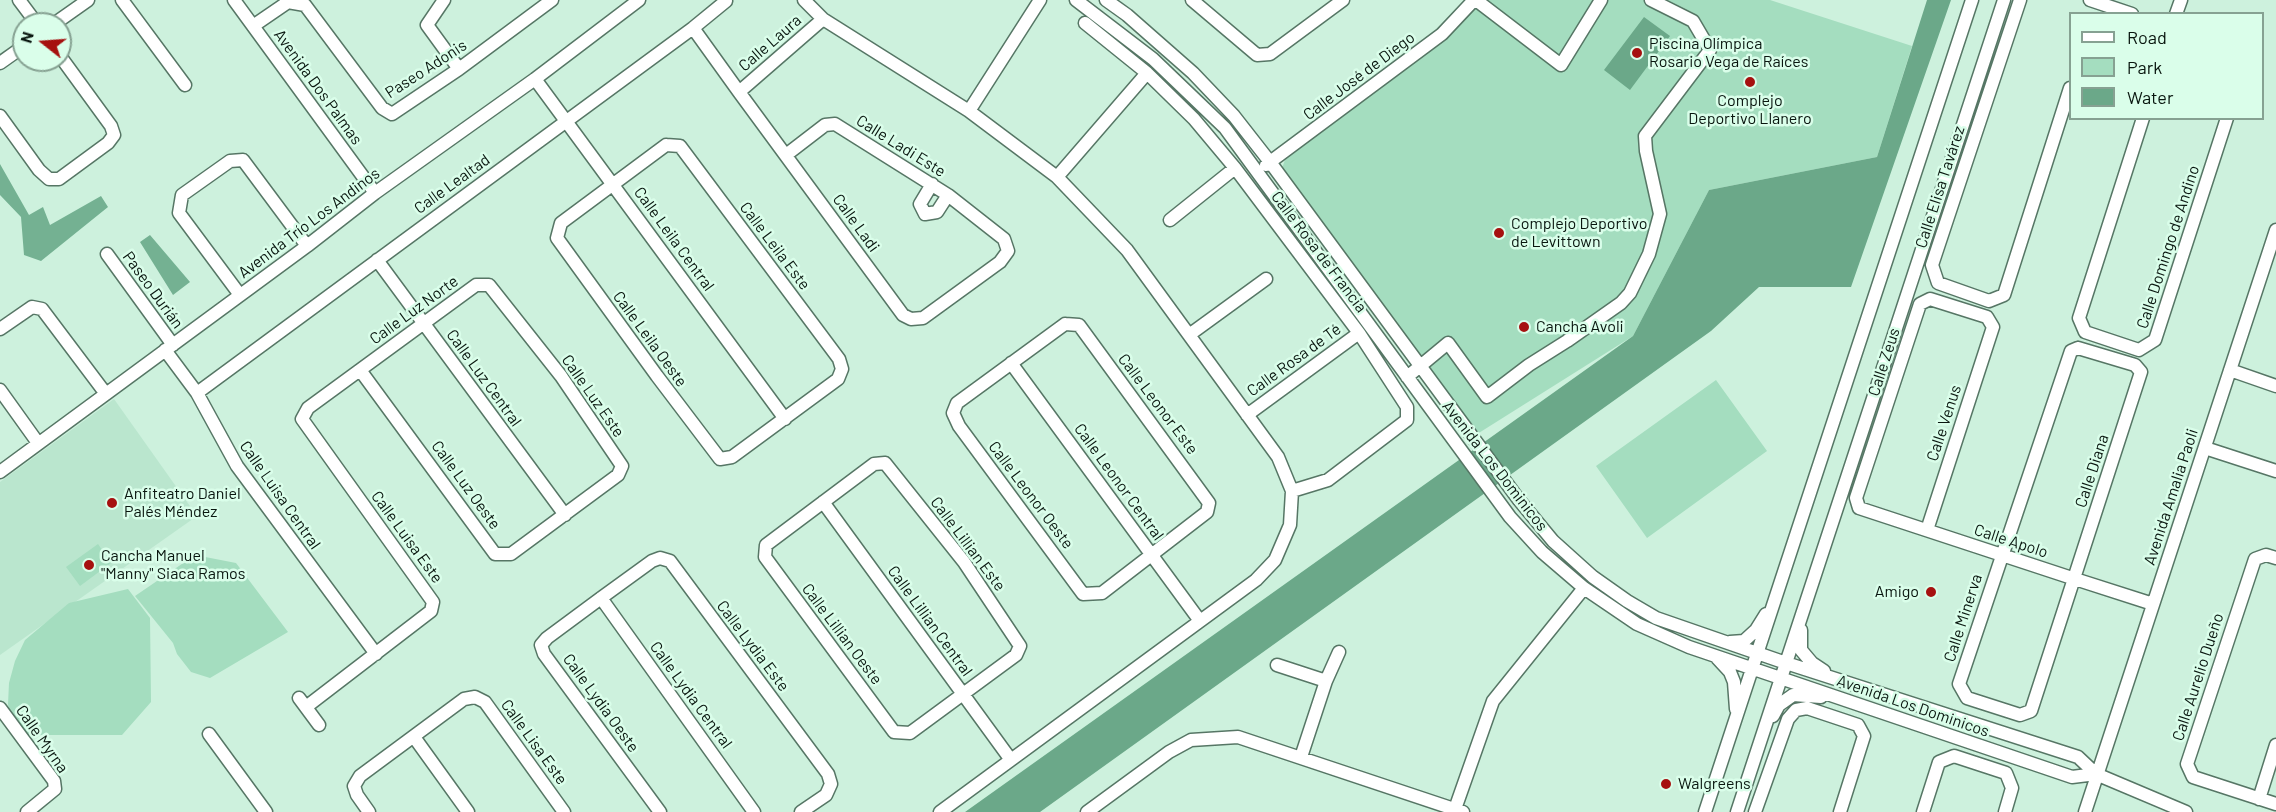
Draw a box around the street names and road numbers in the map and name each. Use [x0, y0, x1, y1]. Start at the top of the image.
street label: Calle Laura [735, 11, 805, 75]
street label: Avenida Dos Palmas [270, 26, 366, 148]
street label: Calle José de Diego [1300, 28, 1418, 124]
street label: Paseo Adonis [382, 36, 470, 102]
street label: Calle Ladi Este [853, 111, 949, 181]
street label: Calle Elisa Tavárez [1911, 124, 1969, 250]
street label: Calle Lealtad [410, 150, 494, 218]
street label: Calle Domingo de Andino [2133, 163, 2203, 331]
street label: Avenida Trío Los Andinos [235, 164, 383, 282]
street label: Calle Leila Central [630, 183, 718, 295]
street label: Calle Rosa de Francia [1267, 188, 1371, 316]
street label: Calle Ladi [829, 190, 883, 256]
street label: Calle Leila Este [736, 198, 814, 294]
street label: Paseo Durián [119, 248, 187, 332]
street label: Calle Luz Norte [366, 272, 462, 348]
street label: Calle Leila Oeste [609, 287, 691, 391]
street label: Calle Rosa de Té [1243, 320, 1345, 400]
street label: Calle Luz Central [442, 326, 526, 430]
street label: Calle Zeus [1864, 326, 1904, 398]
street label: Calle Leonor Este [1114, 350, 1202, 458]
street label: Calle Luz Este [558, 351, 628, 441]
street label: Calle Venus [1923, 383, 1965, 463]
street label: Avenida Los Dominicos [1438, 397, 1552, 535]
street label: Calle Leonor Central [1070, 420, 1168, 544]
street label: Avenida Amalia Paoli [2140, 426, 2202, 568]
street label: Calle Diana [2071, 432, 2113, 510]
street label: Calle Luisa Central [235, 437, 325, 553]
street label: Calle Luz Oeste [427, 437, 505, 533]
street label: Calle Leonor Oeste [984, 437, 1078, 553]
street label: Calle Luisa Este [367, 487, 447, 587]
street label: Calle Lillian Este [926, 493, 1010, 595]
street label: Calle Apolo [1972, 520, 2050, 562]
street label: Calle Lillian Central [884, 562, 976, 680]
street label: Calle Minerva [1940, 572, 1986, 664]
street label: Calle Lillian Oeste [798, 580, 886, 688]
street label: Calle Lydia Este [713, 597, 793, 695]
street label: Calle Aurelio Dueño [2168, 611, 2228, 743]
street label: Calle Lydia Central [646, 638, 736, 752]
street label: Calle Lydia Oeste [559, 650, 643, 756]
street label: Avenida Los Dominicos [1834, 671, 1992, 741]
street label: Calle Lisa Este [497, 696, 571, 788]
street label: Calle Myrna [12, 701, 72, 777]

